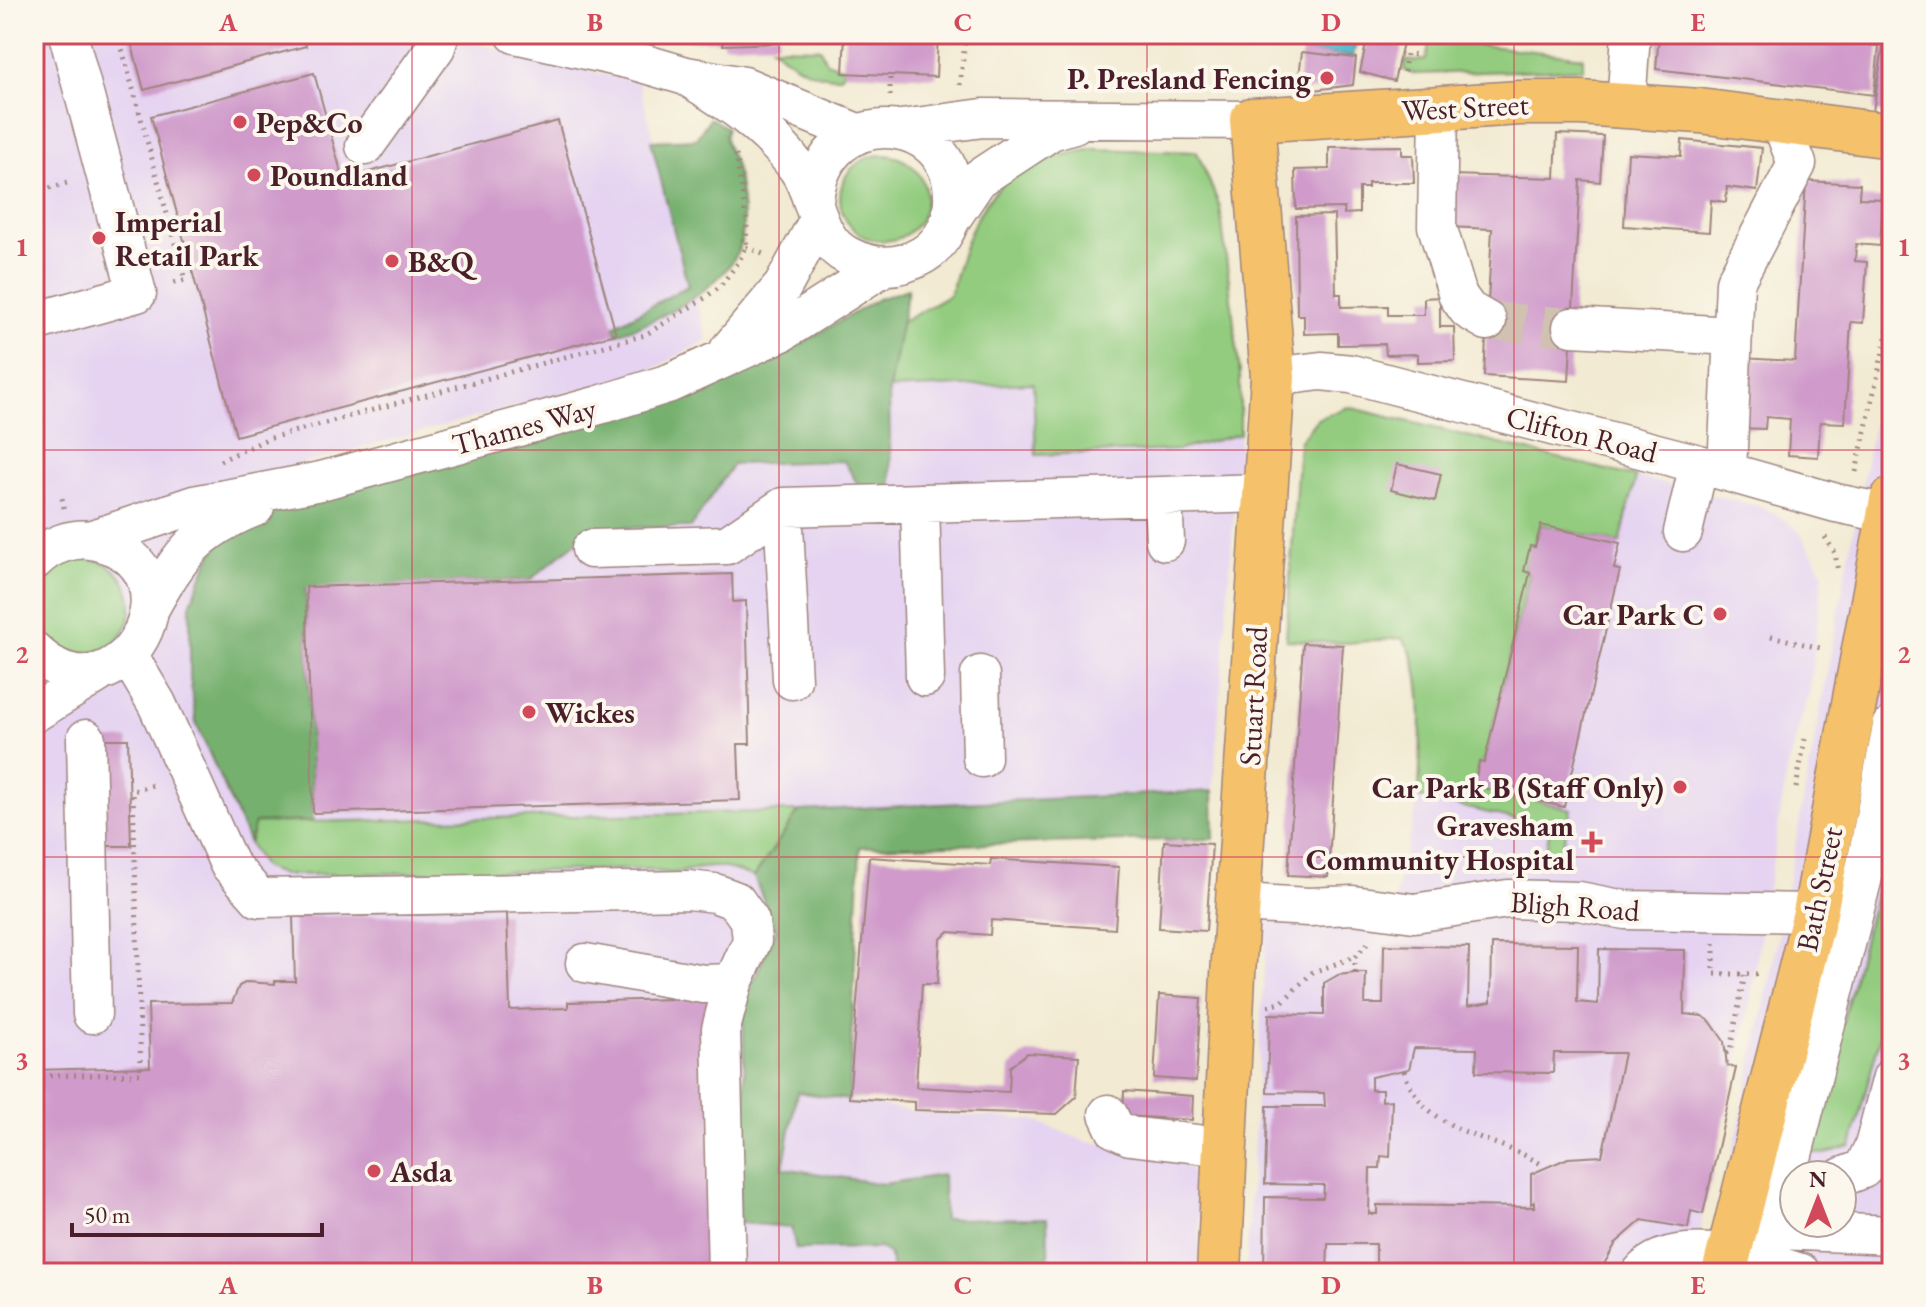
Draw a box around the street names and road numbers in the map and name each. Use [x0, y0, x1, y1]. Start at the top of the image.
street label: West Street [1400, 84, 1530, 130]
street label: Thames Way [448, 388, 601, 464]
street label: Clifton Road [1502, 396, 1662, 472]
street label: Stuart Road [1230, 625, 1276, 767]
street label: Bath Street [1787, 823, 1851, 955]
street label: Bligh Road [1509, 882, 1642, 930]

